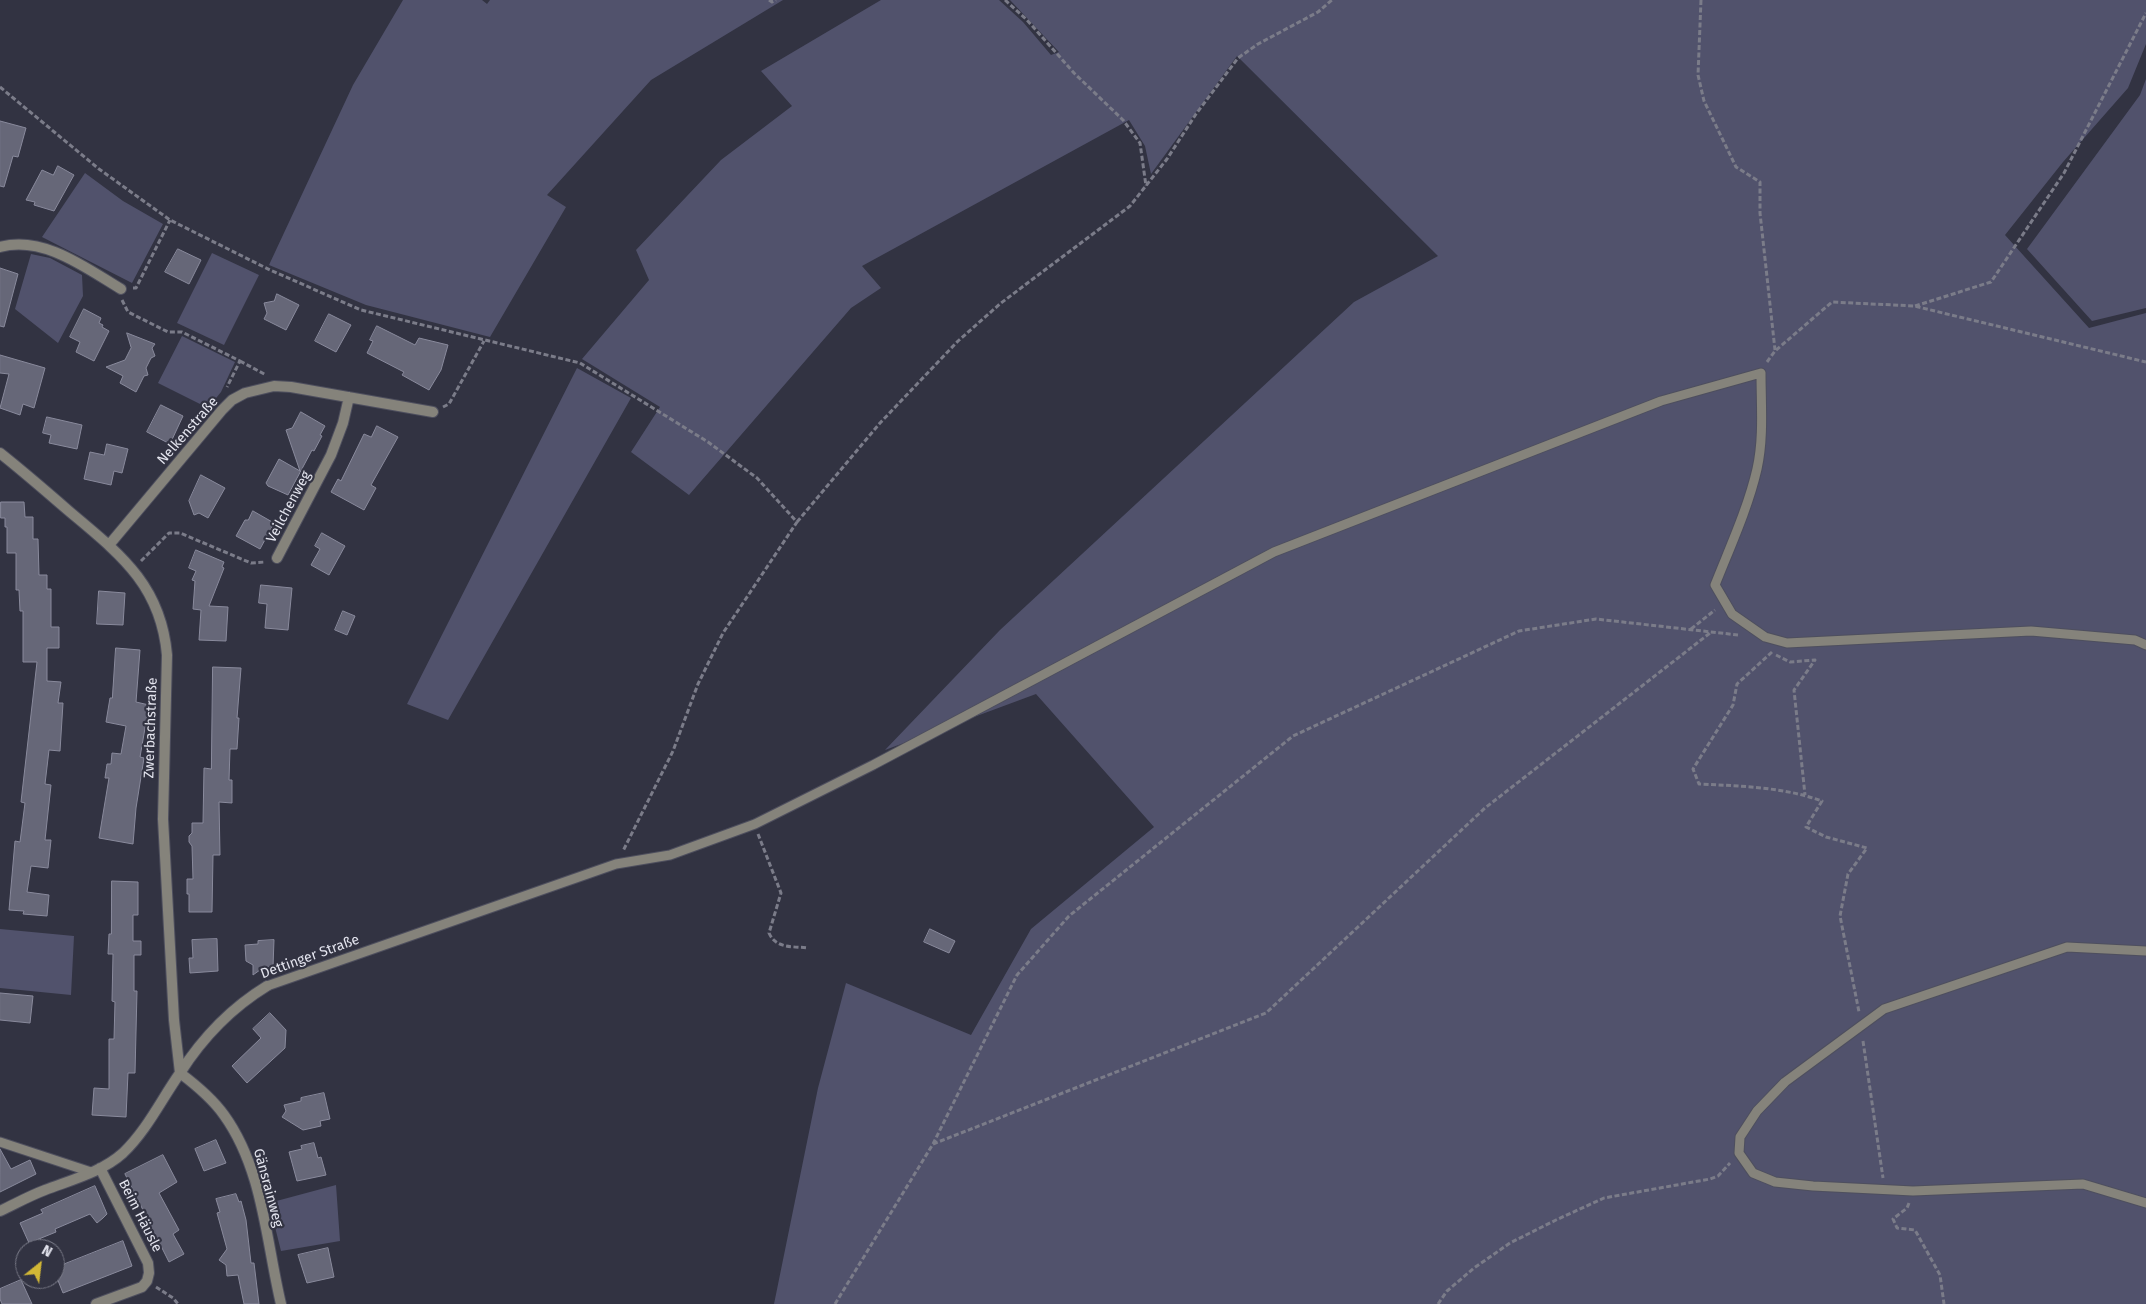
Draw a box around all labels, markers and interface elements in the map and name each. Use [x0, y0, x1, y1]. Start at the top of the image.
street label: Nelkenstraße [154, 394, 222, 468]
street label: Veilchenweg [263, 468, 315, 546]
street label: Zwerbachstraße [141, 677, 161, 779]
street label: Dettinger Straße [258, 931, 362, 983]
street label: Gänsrainweg [249, 1147, 287, 1229]
street label: Beim Häusle [115, 1177, 165, 1255]
north arrow [15, 1239, 65, 1289]
text: N [39, 1242, 55, 1261]

